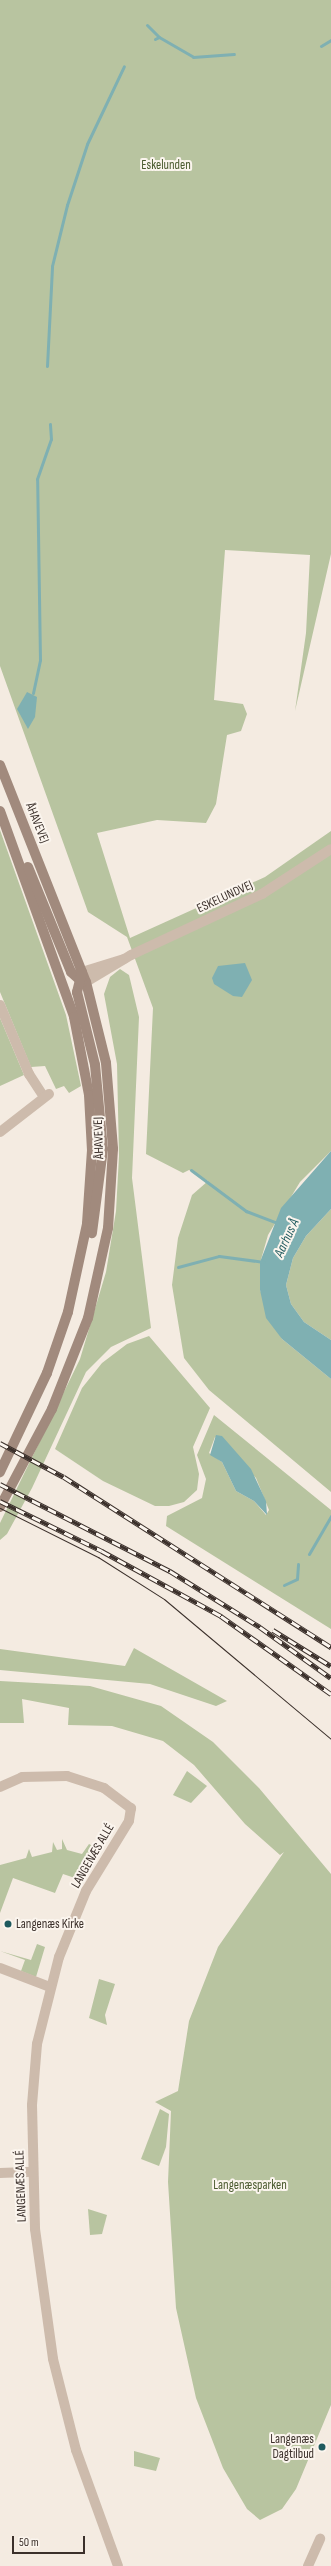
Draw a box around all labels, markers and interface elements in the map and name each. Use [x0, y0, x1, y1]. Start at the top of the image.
park label: Eskelunden [141, 157, 191, 173]
street label: ÅHAVEVEJ [22, 800, 52, 846]
street label: ESKELUNDVEJ [195, 877, 255, 917]
street label: ÅHAVEVEJ [90, 1117, 108, 1159]
water label: Aarhus Å [271, 1216, 303, 1260]
street label: LANGENÆS ALLÉ [68, 1821, 118, 1891]
place label: Langenæs Kirke [16, 1916, 84, 1932]
marker: Langenæs Kirke [3, 1919, 13, 1929]
street label: LANGENÆS ALLÉ [12, 2150, 30, 2222]
park label: Langenæsparken [213, 2177, 287, 2193]
place label: Langenæs Dagtilbud [270, 2432, 314, 2463]
marker: Langenæs Dagtilbud [317, 2442, 327, 2452]
scale bar [14, 2528, 87, 2554]
text: 50 m [19, 2535, 39, 2550]

